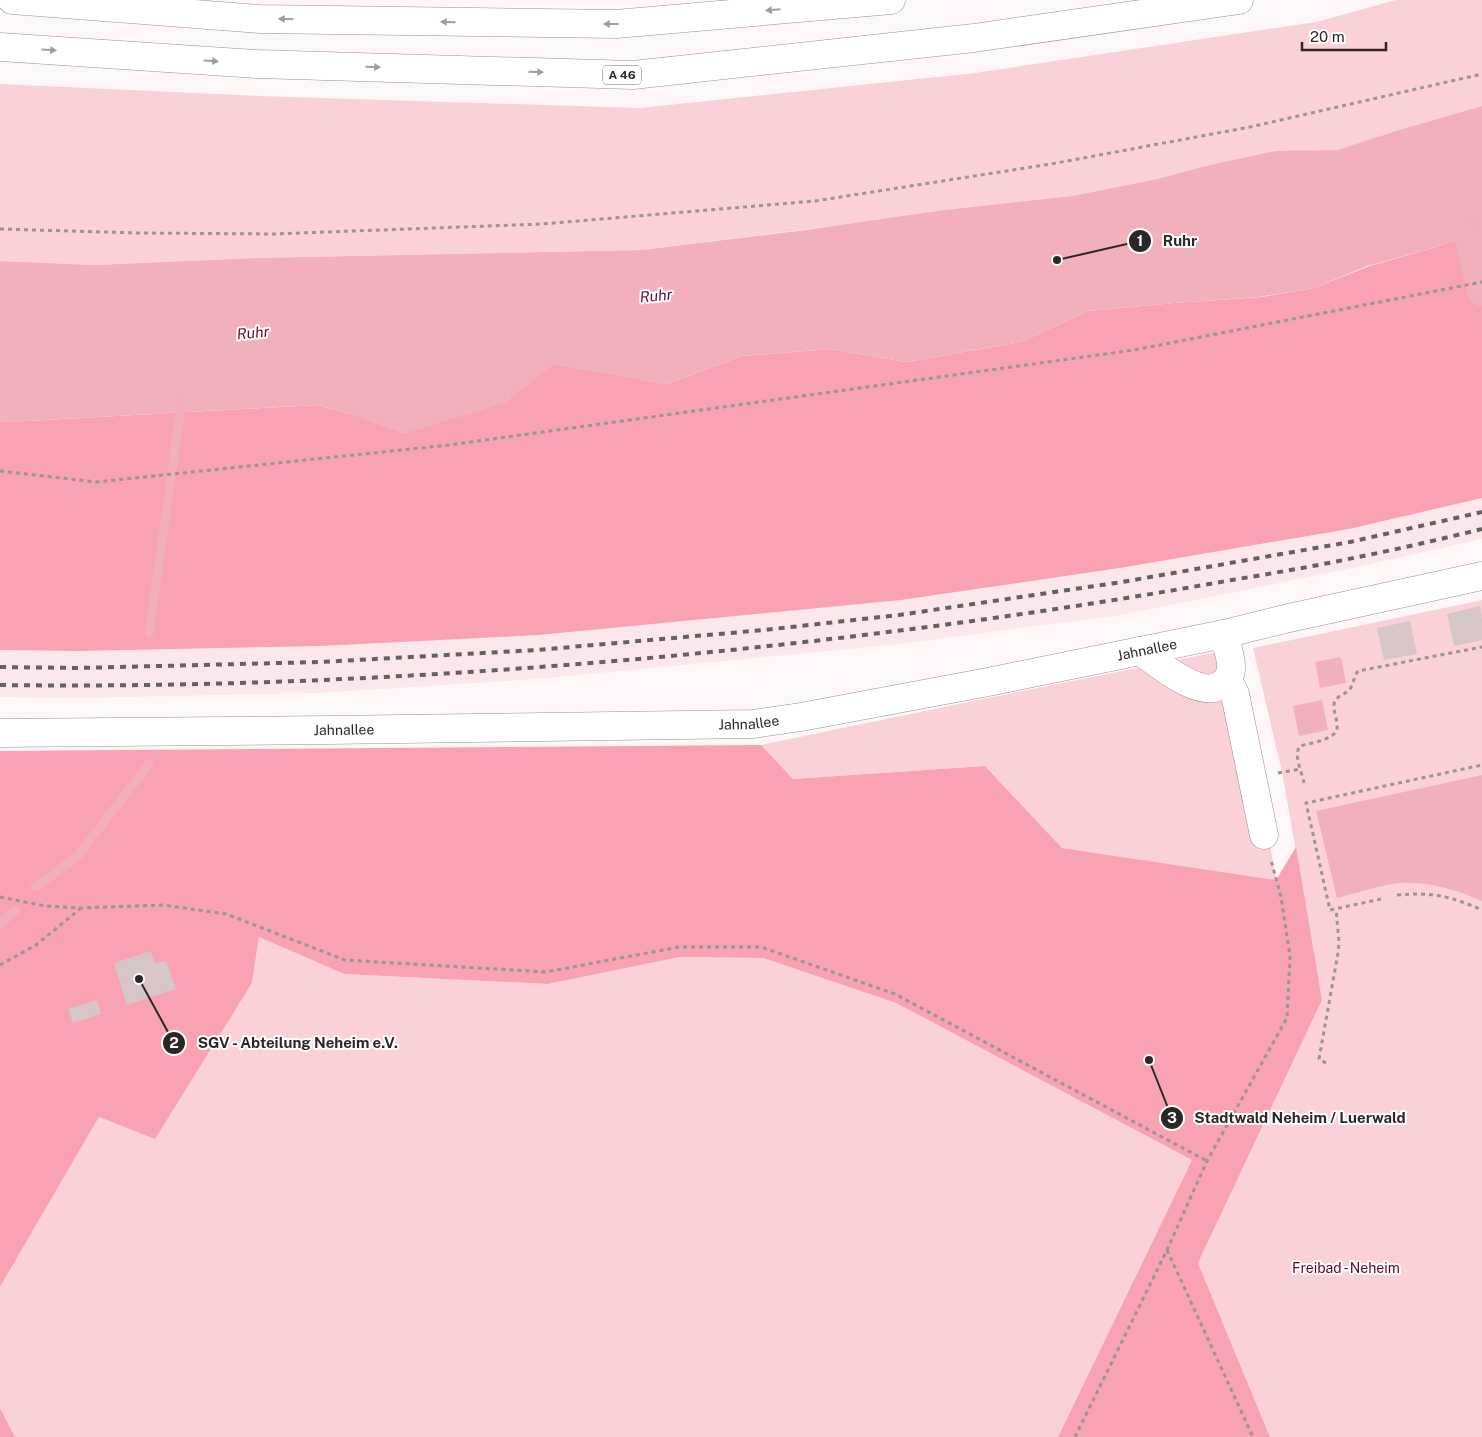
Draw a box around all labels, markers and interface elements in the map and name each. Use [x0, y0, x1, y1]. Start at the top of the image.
one-way arrow [764, 7, 780, 15]
one-way arrow [278, 15, 294, 23]
one-way arrow [440, 17, 456, 25]
one-way arrow [603, 20, 619, 28]
scale bar [1302, 20, 1386, 52]
text: 20 m [1310, 28, 1345, 45]
one-way arrow [41, 47, 57, 55]
one-way arrow [203, 57, 219, 65]
one-way arrow [365, 64, 381, 72]
road number: A 46 [603, 66, 641, 84]
one-way arrow [528, 68, 544, 76]
callout: Ruhr [1128, 226, 1207, 256]
text: 1 [1137, 232, 1143, 249]
text: Ruhr [1163, 232, 1197, 249]
water label: Ruhr [639, 286, 673, 305]
water label: Ruhr [236, 323, 270, 342]
street label: Jahnallee [1115, 636, 1178, 664]
street label: Jahnallee [718, 712, 780, 732]
street label: Jahnallee [313, 721, 375, 738]
callout: SGV - Abteilung Neheim e.V. [161, 1028, 409, 1058]
text: 2 [169, 1034, 179, 1051]
text: SGV - Abteilung Neheim e.V. [198, 1034, 398, 1051]
callout: Stadtwald Neheim / Luerwald [1159, 1103, 1416, 1133]
text: 3 [1167, 1109, 1177, 1126]
text: Stadtwald Neheim / Luerwald [1194, 1109, 1406, 1126]
park label: Freibad - Neheim [1292, 1260, 1400, 1276]

